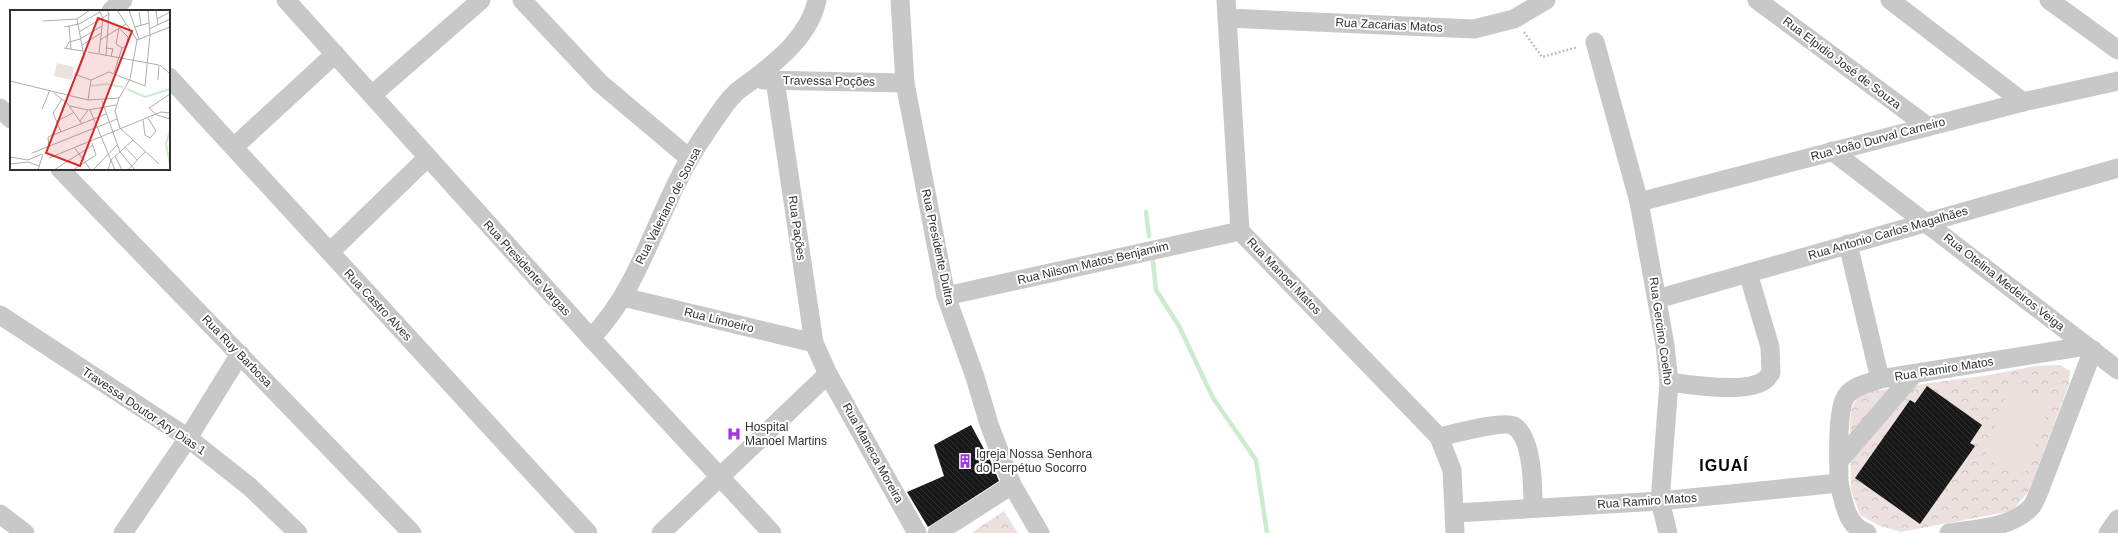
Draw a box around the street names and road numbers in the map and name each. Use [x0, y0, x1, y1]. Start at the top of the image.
street label: Rua Elpidio José de Souza [1780, 14, 1904, 112]
street label: Rua Zacarias Matos [1335, 15, 1443, 35]
street label: Travessa Poções [783, 73, 875, 89]
street label: Rua João Durval Carneiro [1809, 114, 1947, 164]
street label: Rua Valeriano de Sousa [632, 145, 704, 267]
street label: Rua Presidente Dultra [919, 188, 957, 307]
street label: Rua Pações [786, 195, 808, 261]
street label: Rua Antonio Carlos Magalhães [1807, 203, 1969, 263]
street label: Rua Presidente Vargas [481, 218, 573, 318]
street label: Rua Otelina Medeiros Veiga [1941, 230, 2067, 334]
street label: Rua Manoel Matos [1244, 235, 1324, 317]
street label: Rua Nilsom Matos Benjamim [1016, 239, 1170, 287]
street label: Rua Castro Alves [341, 266, 415, 344]
street label: Rua Gercino Coelho [1647, 276, 1676, 386]
street label: Rua Limoeiro [683, 305, 756, 336]
street label: Rua Ruy Barbosa [199, 312, 275, 390]
street label: Rua Ramiro Matos [1894, 354, 1994, 384]
street label: Travessa Doutor Ary Dias 1 [79, 364, 209, 458]
street label: Rua Maneca Moreira [840, 401, 906, 506]
street label: Rua Ramiro Matos [1597, 491, 1697, 511]

